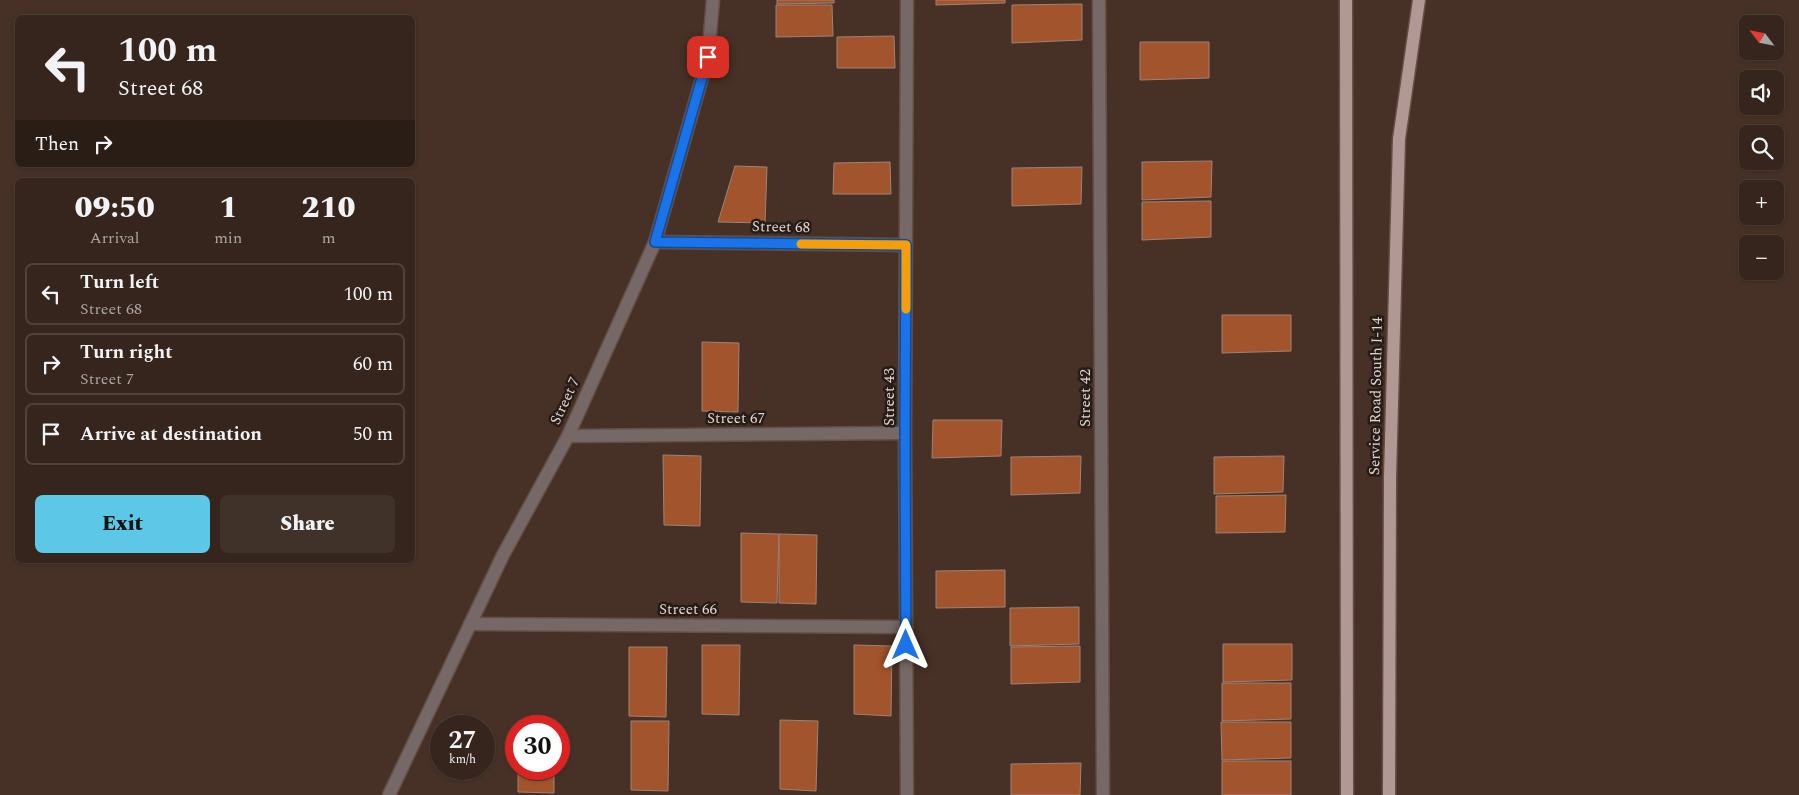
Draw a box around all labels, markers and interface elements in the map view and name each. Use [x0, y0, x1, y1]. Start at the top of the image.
north arrow [1739, 15, 1784, 60]
map controls [1739, 15, 1784, 280]
text: 100 m [118, 24, 217, 77]
icon: left [35, 35, 100, 100]
pin [687, 36, 729, 78]
icon: arrive [694, 43, 722, 71]
button: sound [1739, 70, 1784, 115]
text: Street 68 [118, 72, 203, 105]
button: search [1739, 125, 1784, 170]
text: Then [35, 130, 79, 159]
icon: right [89, 130, 117, 158]
button: + [1739, 180, 1784, 225]
text: 09:50 [74, 185, 155, 231]
text: 1 [219, 185, 237, 231]
text: 210 [302, 185, 356, 231]
street label: Street 68 [752, 215, 810, 239]
text: Arrival [90, 226, 140, 250]
text: min [214, 226, 242, 250]
text: m [322, 226, 335, 250]
button: − [1739, 235, 1784, 280]
text: Turn left [80, 268, 159, 297]
icon: left [37, 280, 65, 308]
text: 100 m [343, 280, 393, 309]
text: Street 68 [80, 297, 142, 321]
street label: Service Road South I-14 [1363, 316, 1389, 475]
text: Turn right [80, 338, 173, 367]
icon: right [37, 350, 65, 378]
text: 60 m [353, 350, 393, 379]
text: Street 7 [80, 367, 134, 391]
street label: Street 43 [878, 367, 901, 426]
street label: Street 42 [1074, 369, 1097, 427]
street label: Street 7 [544, 373, 586, 429]
street label: Street 67 [707, 407, 765, 430]
icon: arrive [37, 420, 65, 448]
text: Arrive at destination [80, 420, 262, 449]
text: 50 m [353, 420, 393, 449]
button: Exit [35, 495, 210, 553]
button: Share [220, 495, 395, 553]
street label: Street 66 [659, 598, 718, 621]
position arrow [879, 618, 931, 670]
speed limit sign: 30 [505, 715, 570, 780]
text: 27 [448, 722, 477, 760]
text: km/h [449, 750, 476, 769]

